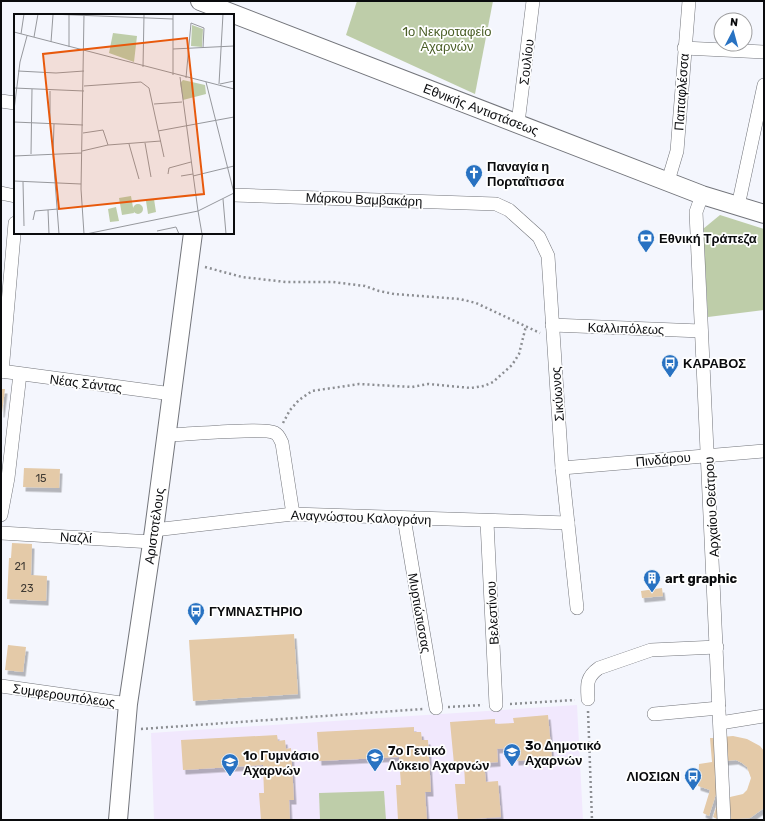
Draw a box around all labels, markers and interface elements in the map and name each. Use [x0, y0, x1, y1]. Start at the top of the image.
north arrow [713, 12, 753, 52]
inset map [14, 14, 234, 234]
text: N [729, 16, 739, 29]
park label: 1ο Νεκροταφείο Αχαρνών [403, 24, 491, 54]
street label: Σουλίου [516, 38, 537, 86]
street label: Παπαφλέσσα [671, 53, 692, 131]
street label: Εθνικής Αντιστάσεως [421, 81, 541, 138]
place label: Παναγία η Πορταΐτισσα [487, 159, 564, 189]
church icon: Παναγία η Πορταΐτισσα [464, 163, 484, 188]
street label: Μάρκου Βαμβακάρη [305, 190, 423, 209]
bank icon: Εθνική Τράπεζα [636, 228, 656, 253]
place label: Εθνική Τράπεζα [659, 231, 757, 246]
street label: Καλλιπόλεως [587, 320, 665, 337]
bus stop icon: ΚΑΡΑΒΟΣ [660, 353, 680, 378]
place label: ΚΑΡΑΒΟΣ [683, 356, 746, 371]
street label: Σικύωνος [548, 366, 567, 422]
street label: Νέας Σάντας [49, 372, 123, 395]
street label: Πινδάρου [635, 450, 691, 469]
street label: Αρχαίου Θεάτρου [701, 456, 722, 558]
house number: 15 [35, 472, 47, 485]
street label: Αριστοτέλους [142, 487, 167, 565]
street label: Αναγνώστου Καλογράνη [290, 508, 432, 527]
street label: Ναζλί [60, 529, 92, 546]
house number: 21 [14, 560, 26, 573]
building icon: art graphic [642, 568, 662, 593]
place label: art graphic [665, 571, 737, 586]
street label: Μυρτιώτισσας [405, 572, 434, 654]
street label: Βελεστίνου [483, 581, 502, 645]
house number: 23 [20, 582, 34, 595]
bus stop icon: ΓΥΜΝΑΣΤΗΡΙΟ [186, 601, 206, 626]
place label: ΓΥΜΝΑΣΤΗΡΙΟ [209, 604, 303, 619]
street label: Συμφερουπόλεως [12, 681, 116, 710]
place label: 3ο Δημοτικό Αχαρνών [525, 738, 601, 768]
school or university icon: 3ο Δημοτικό Αχαρνών [502, 742, 522, 767]
place label: 7ο Γενικό Λύκειο Αχαρνών [388, 743, 489, 773]
school or university icon: 7ο Γενικό Λύκειο Αχαρνών [365, 747, 385, 772]
place label: 1ο Γυμνάσιο Αχαρνών [243, 748, 319, 778]
school or university icon: 1ο Γυμνάσιο Αχαρνών [220, 752, 240, 777]
bus stop icon: ΛΙΟΣΙΩΝ [683, 766, 703, 791]
place label: ΛΙΟΣΙΩΝ [626, 769, 680, 784]

